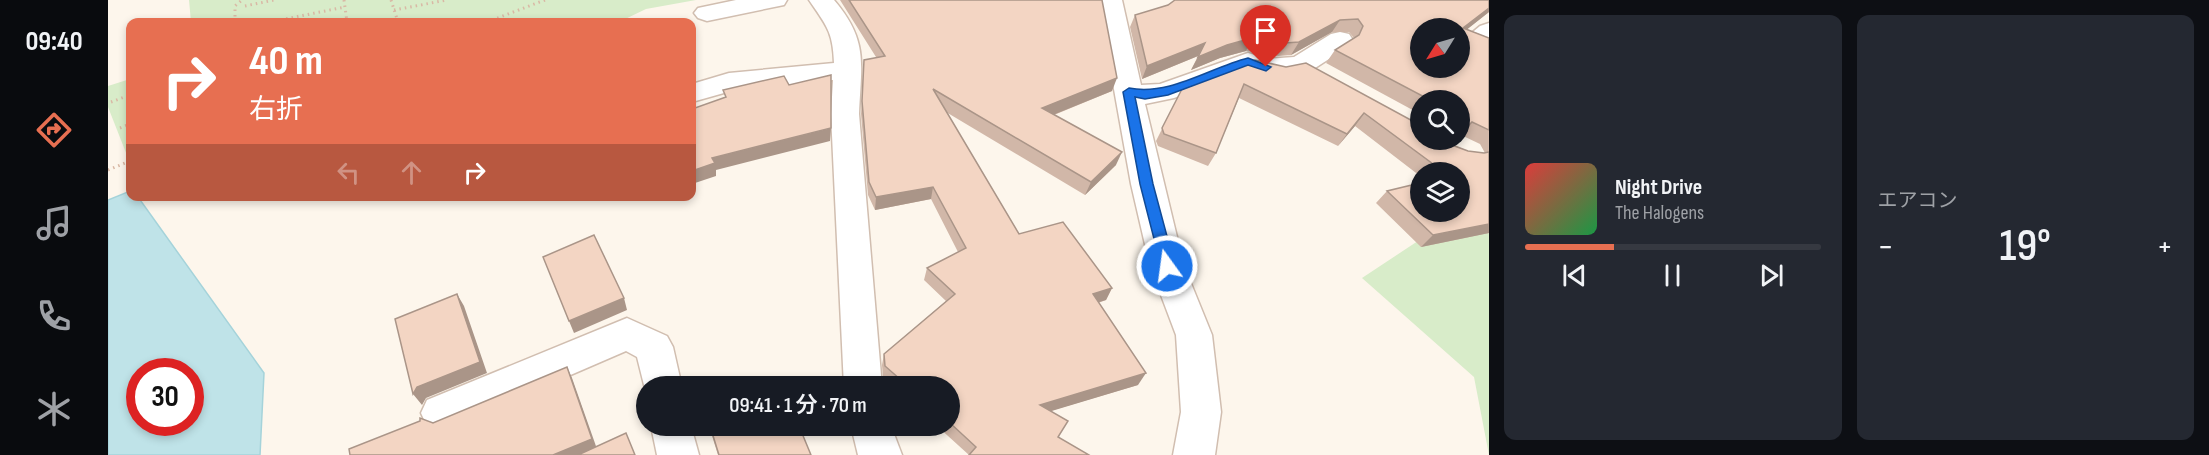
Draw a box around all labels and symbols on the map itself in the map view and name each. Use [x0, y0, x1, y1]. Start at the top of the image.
pin [1240, 5, 1291, 67]
north arrow [1410, 18, 1470, 78]
position arrow [1135, 234, 1199, 298]
speed limit sign: 30 [126, 358, 204, 436]

